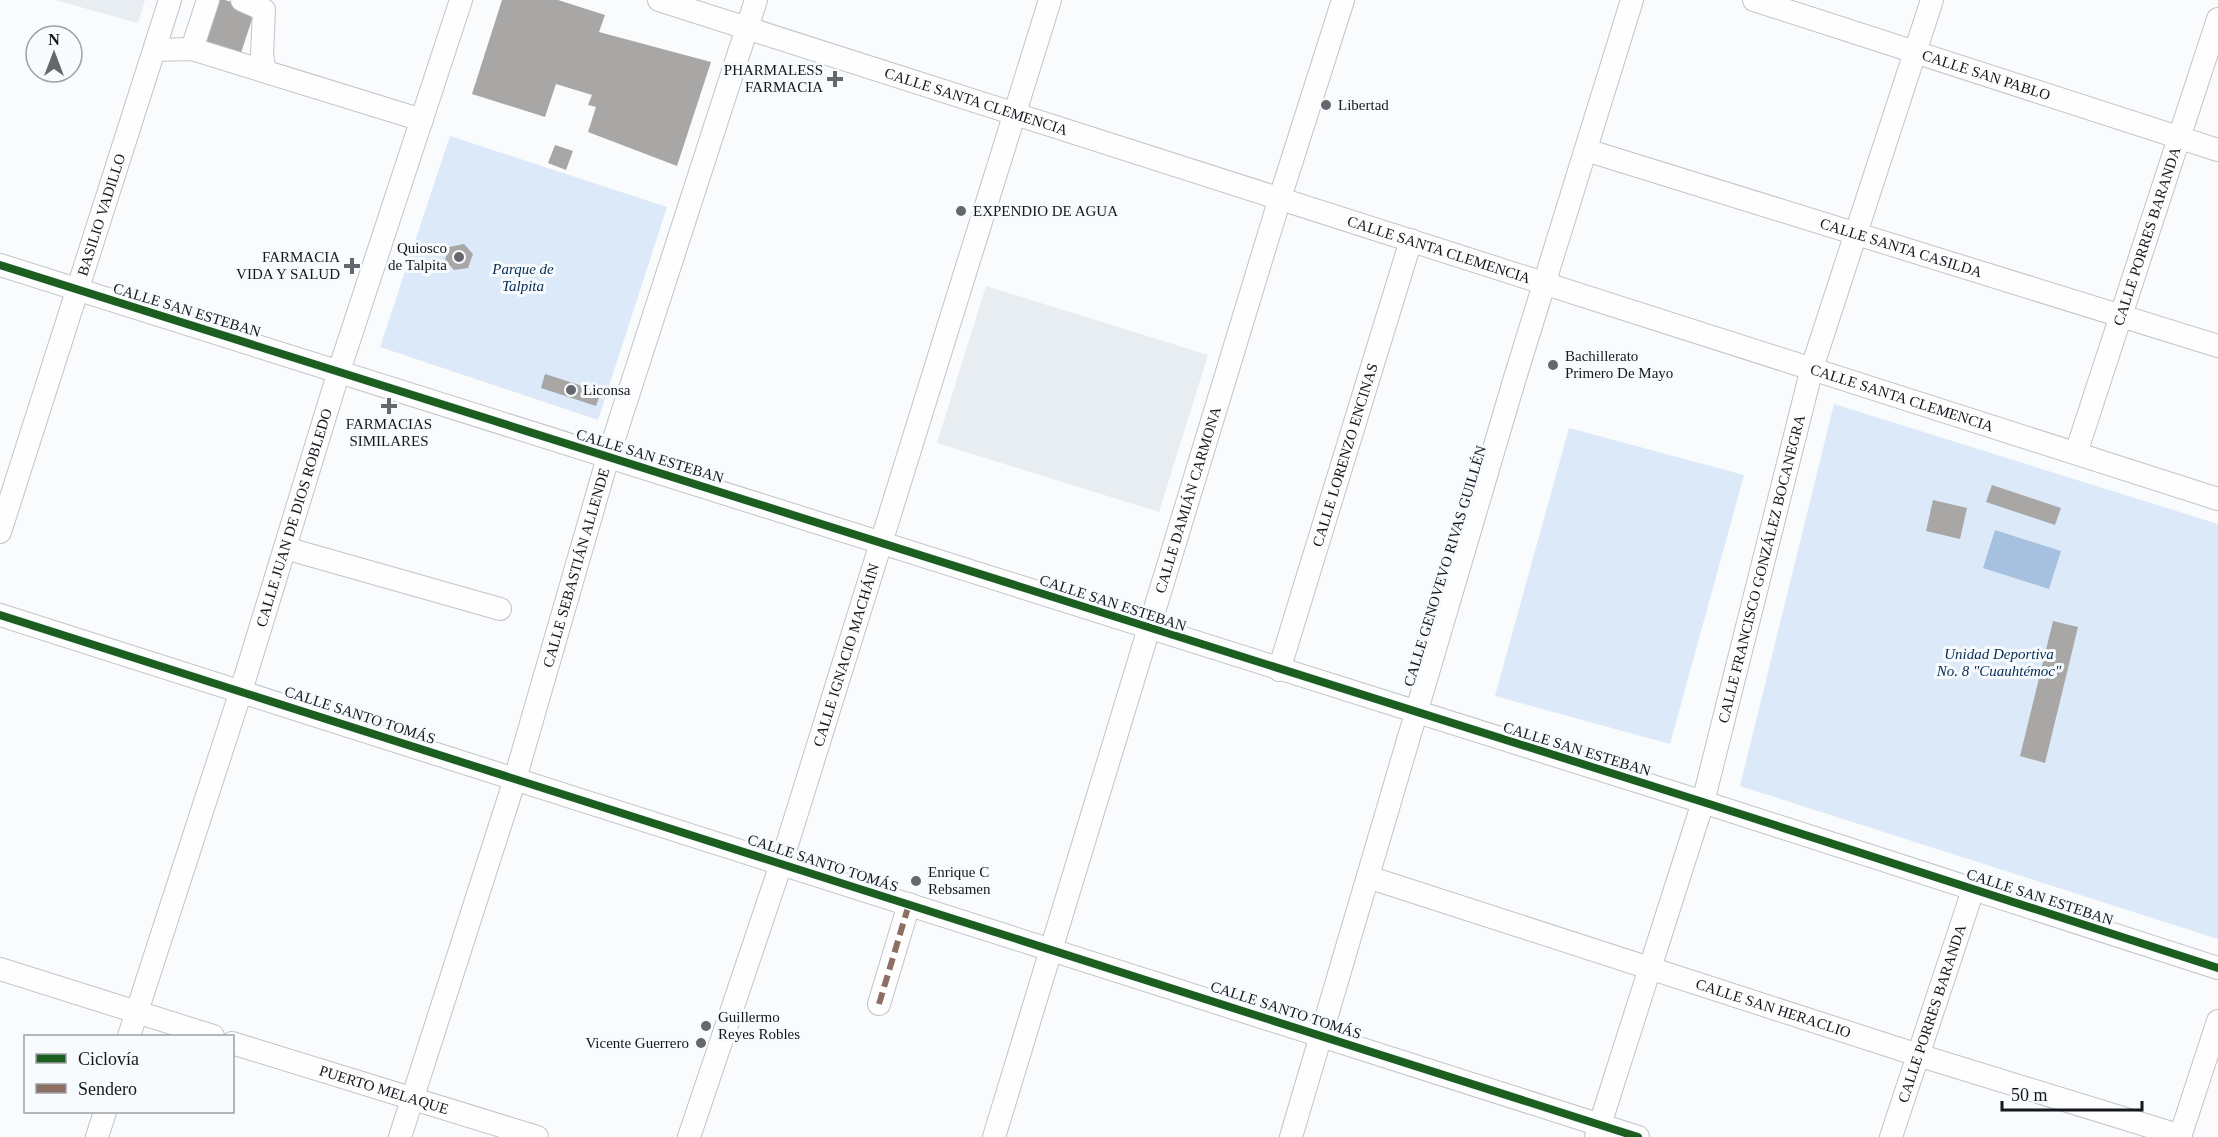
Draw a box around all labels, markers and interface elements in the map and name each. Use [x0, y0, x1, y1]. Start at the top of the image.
north arrow [24, 24, 84, 84]
text: N [48, 31, 60, 48]
street label: CALLE SAN PABLO [1920, 47, 2052, 103]
place label: PHARMALESS FARMACIA [724, 62, 823, 95]
street label: CALLE SANTA CLEMENCIA [883, 65, 1070, 138]
marker: PHARMALESS FARMACIA [828, 72, 842, 86]
place label: Libertad [1338, 97, 1389, 113]
marker: Libertad [1319, 98, 1333, 112]
street label: CALLE PORRES BARANDA [2110, 145, 2184, 328]
street label: BASILIO VADILLO [74, 151, 128, 278]
place label: EXPENDIO DE AGUA [973, 203, 1118, 219]
marker: EXPENDIO DE AGUA [954, 204, 968, 218]
street label: CALLE SANTA CLEMENCIA [1345, 213, 1533, 287]
street label: CALLE SANTA CASILDA [1818, 215, 1984, 280]
place label: Quiosco de Talpita [388, 240, 447, 273]
place label: FARMACIA VIDA Y SALUD [236, 249, 340, 282]
marker: Quiosco de Talpita [452, 250, 466, 264]
marker: FARMACIA VIDA Y SALUD [345, 259, 359, 273]
park label: Parque de Talpita [491, 261, 554, 294]
street label: CALLE SAN ESTEBAN [111, 280, 263, 340]
place label: Bachillerato Primero De Mayo [1565, 348, 1673, 381]
marker: Bachillerato Primero De Mayo [1546, 358, 1560, 372]
street label: CALLE LORENZO ENCINAS [1309, 361, 1381, 549]
street label: CALLE SANTA CLEMENCIA [1808, 361, 1996, 435]
place label: Liconsa [583, 382, 631, 398]
marker: Liconsa [564, 383, 578, 397]
marker: FARMACIAS SIMILARES [382, 399, 396, 413]
street label: CALLE DAMIÁN CARMONA [1152, 404, 1224, 595]
street label: CALLE JUAN DE DIOS ROBLEDO [253, 406, 335, 629]
street label: CALLE FRANCISCO GONZÁLEZ BOCANEGRA [1715, 413, 1808, 725]
place label: FARMACIAS SIMILARES [346, 416, 432, 449]
street label: CALLE SAN ESTEBAN [574, 426, 726, 486]
street label: CALLE GENOVEVO RIVAS GUILLÉN [1401, 444, 1489, 688]
street label: CALLE SEBASTIÁN ALLENDE [540, 466, 612, 669]
street label: CALLE IGNACIO MACHÁIN [810, 561, 882, 749]
street label: CALLE SAN ESTEBAN [1038, 572, 1189, 634]
park label: Unidad Deportiva No. 8 "Cuauhtémoc" [1936, 646, 2062, 679]
street label: CALLE SANTO TOMÁS [283, 683, 437, 747]
street label: CALLE SAN ESTEBAN [1501, 719, 1653, 779]
street label: CALLE SANTO TOMÁS [746, 831, 900, 895]
place label: Enrique C Rebsamen [928, 864, 991, 897]
street label: CALLE SAN ESTEBAN [1965, 866, 2116, 928]
marker: Enrique C Rebsamen [909, 874, 923, 888]
street label: CALLE PORRES BARANDA [1895, 922, 1969, 1105]
street label: CALLE SAN HERACLIO [1694, 976, 1853, 1041]
street label: CALLE SANTO TOMÁS [1209, 978, 1363, 1042]
place label: Guillermo Reyes Robles [718, 1009, 800, 1042]
marker: Guillermo Reyes Robles [699, 1019, 713, 1033]
legend [24, 1035, 234, 1113]
place label: Vicente Guerrero [585, 1035, 689, 1051]
marker: Vicente Guerrero [694, 1036, 708, 1050]
text: Ciclovía [78, 1049, 139, 1069]
street label: PUERTO MELAQUE [317, 1062, 451, 1117]
scale bar [2002, 1074, 2142, 1112]
text: Sendero [78, 1079, 137, 1099]
text: 50 m [2011, 1085, 2048, 1105]

